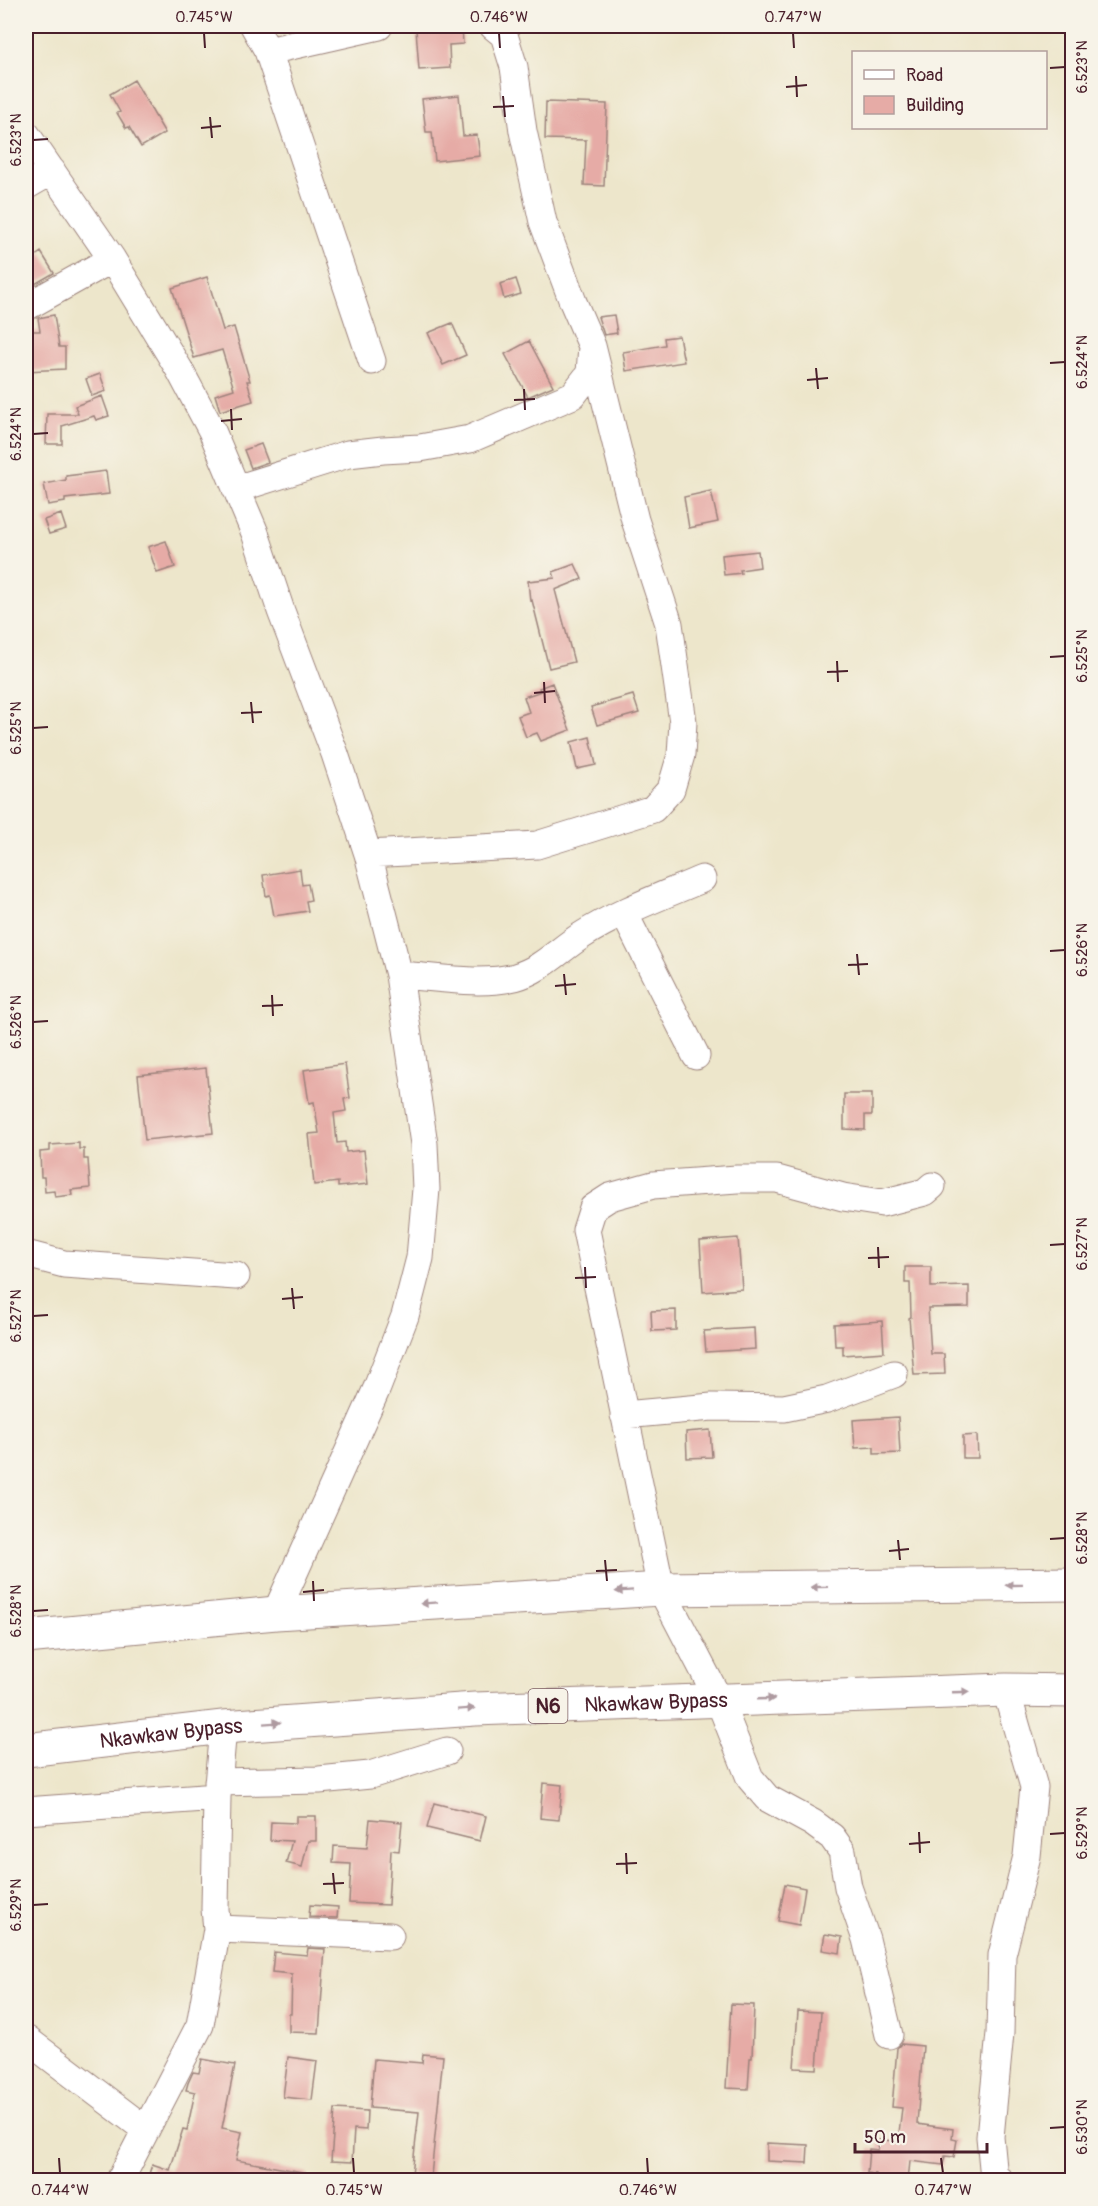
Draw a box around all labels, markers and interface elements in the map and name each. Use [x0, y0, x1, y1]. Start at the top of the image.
text: 0.745°W [175, 8, 233, 27]
text: 0.746°W [470, 8, 528, 27]
text: 0.747°W [764, 8, 822, 27]
text: 6.523°N [1073, 40, 1092, 94]
legend [852, 51, 1047, 129]
text: Road [906, 64, 943, 87]
text: Building [906, 94, 964, 117]
text: 6.523°N [7, 113, 26, 167]
text: 6.524°N [1073, 335, 1092, 389]
text: 6.524°N [7, 407, 26, 461]
text: 6.525°N [1073, 629, 1092, 683]
text: 6.525°N [7, 701, 26, 755]
text: 6.526°N [1073, 923, 1092, 977]
text: 6.526°N [7, 995, 26, 1049]
text: 6.527°N [1073, 1217, 1092, 1271]
text: 6.527°N [7, 1289, 26, 1343]
text: 6.528°N [1073, 1512, 1092, 1564]
one-way arrow [1005, 1580, 1024, 1590]
one-way arrow [810, 1582, 829, 1592]
text: 6.528°N [7, 1585, 26, 1637]
one-way arrow [615, 1587, 634, 1596]
one-way arrow [420, 1599, 439, 1608]
street label: Nkawkaw Bypass [584, 1686, 729, 1719]
one-way arrow [951, 1687, 970, 1696]
road number: N6 [528, 1689, 568, 1723]
one-way arrow [756, 1694, 775, 1703]
one-way arrow [457, 1704, 476, 1714]
street label: Nkawkaw Bypass [98, 1712, 244, 1755]
one-way arrow [262, 1719, 281, 1728]
text: 6.529°N [1073, 1807, 1092, 1859]
text: 6.529°N [7, 1879, 26, 1931]
text: 6.530°N [1073, 2099, 1092, 2155]
scale bar [855, 2116, 987, 2154]
text: 50 m [864, 2126, 906, 2149]
text: 0.744°W [31, 2181, 89, 2200]
text: 0.745°W [325, 2181, 383, 2200]
text: 0.746°W [619, 2181, 677, 2200]
text: 0.747°W [914, 2181, 972, 2200]

